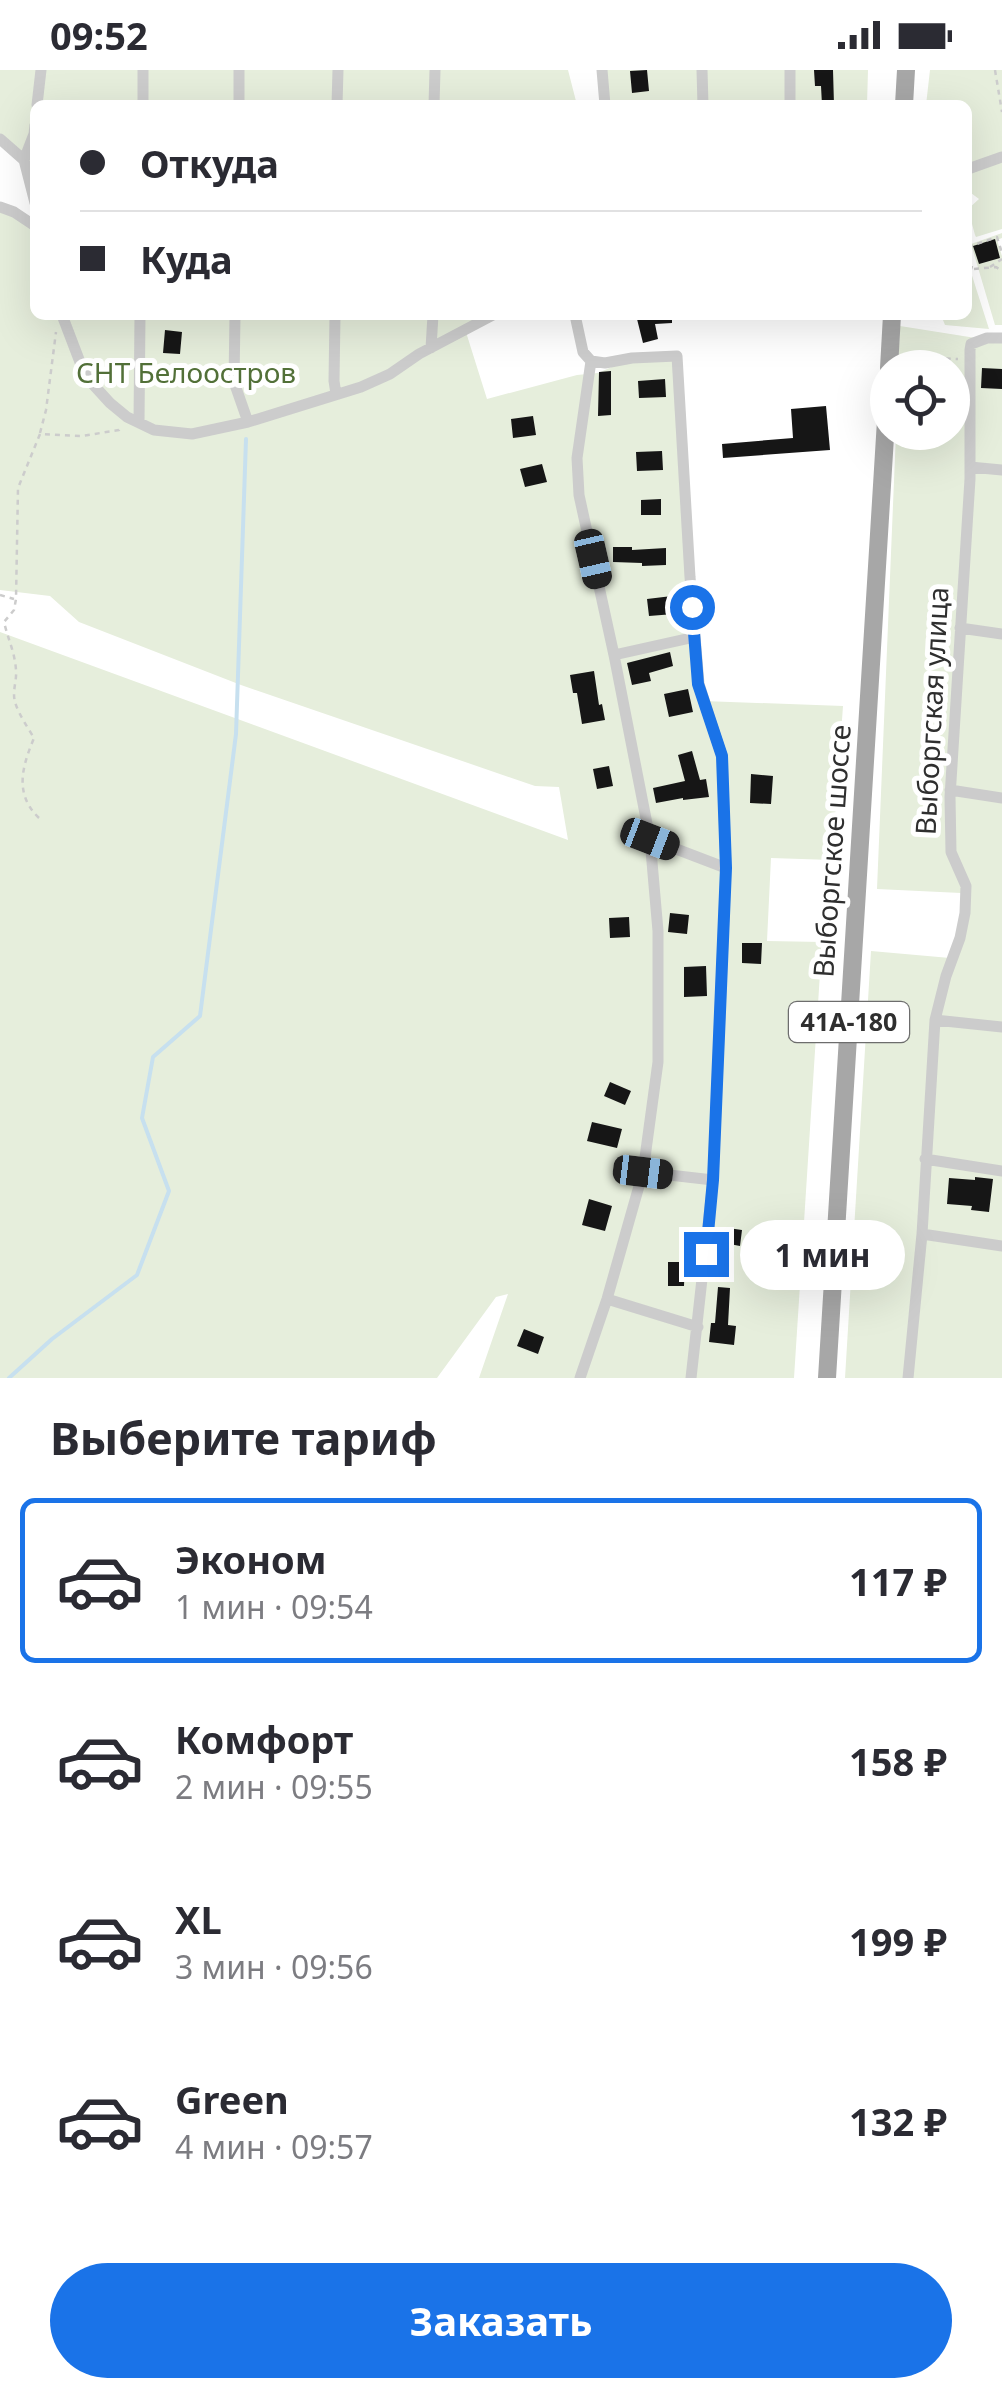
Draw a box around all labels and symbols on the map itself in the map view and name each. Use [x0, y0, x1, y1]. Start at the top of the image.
park label: СНТ Белоостров [76, 353, 296, 391]
car [572, 526, 614, 592]
route start [670, 585, 715, 630]
street label: Выборгская улица [906, 586, 956, 836]
street label: Выборгское шоссе [803, 723, 859, 979]
car [617, 814, 683, 864]
road number: 41А-180 [789, 1002, 909, 1042]
car [611, 1153, 675, 1191]
callout: 1 мин [741, 1219, 906, 1289]
route end [684, 1232, 729, 1277]

